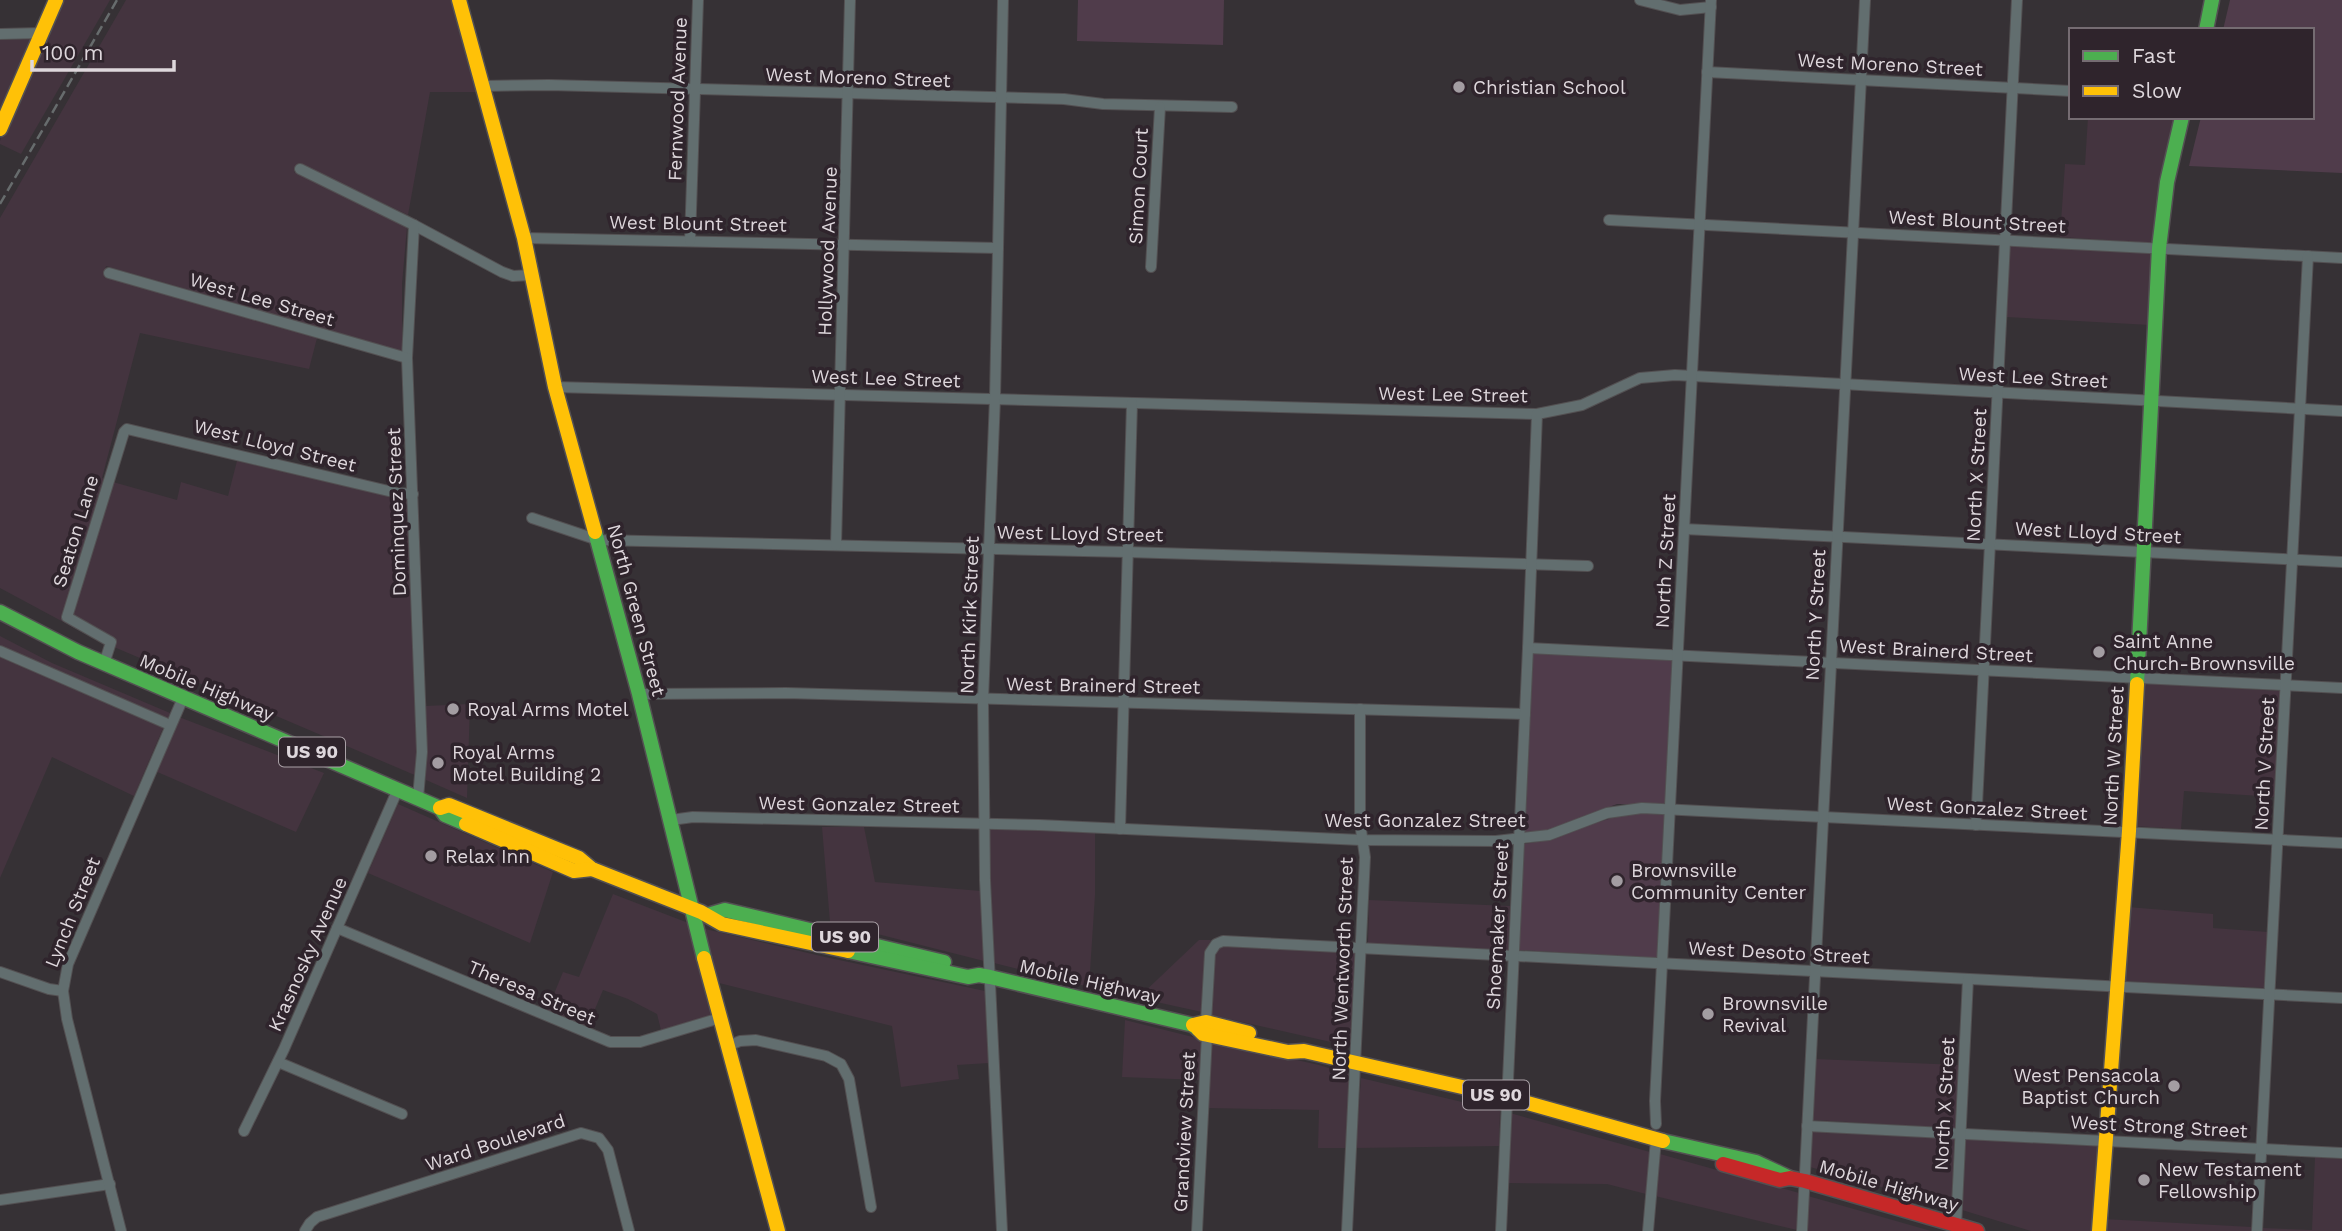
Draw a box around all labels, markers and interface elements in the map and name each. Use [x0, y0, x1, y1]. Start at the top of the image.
street label: Fernwood Avenue [663, 17, 692, 181]
scale bar [32, 28, 173, 72]
legend [2069, 28, 2314, 119]
text: 100 m [42, 40, 104, 65]
text: Fast [2132, 43, 2176, 68]
street label: West Moreno Street [1797, 48, 1983, 81]
street label: West Moreno Street [765, 63, 951, 92]
place label: Christian School [1473, 76, 1626, 99]
text: Slow [2132, 78, 2182, 103]
marker: Christian School [1451, 79, 1467, 95]
street label: Simon Court [1124, 127, 1153, 245]
street label: Hollywood Avenue [813, 166, 842, 336]
street label: West Blount Street [1888, 205, 2066, 238]
street label: West Blount Street [609, 210, 787, 237]
street label: West Lee Street [187, 268, 337, 331]
street label: West Lee Street [1958, 362, 2108, 393]
street label: West Lee Street [811, 364, 961, 393]
street label: West Lee Street [1378, 382, 1528, 407]
street label: North X Street [1962, 408, 1991, 542]
street label: West Lloyd Street [191, 414, 359, 477]
street label: Dominquez Street [382, 427, 411, 597]
street label: Seaton Lane [48, 472, 103, 590]
street label: North Z Street [1651, 493, 1680, 629]
street label: West Lloyd Street [2014, 517, 2182, 548]
street label: West Lloyd Street [996, 521, 1164, 546]
street label: North Green Street [602, 522, 671, 699]
street label: North Kirk Street [955, 536, 984, 694]
street label: North Y Street [1801, 549, 1830, 681]
place label: Saint Anne Church-Brownsville [2113, 630, 2295, 675]
street label: West Brainerd Street [1838, 634, 2034, 667]
marker: Saint Anne Church-Brownsville [2091, 644, 2107, 660]
street label: Mobile Highway [136, 649, 278, 726]
street label: West Brainerd Street [1006, 672, 1200, 699]
street label: North W Street [2098, 686, 2129, 826]
street label: North V Street [2250, 697, 2279, 831]
place label: Royal Arms Motel [467, 698, 629, 721]
marker: Royal Arms Motel [445, 701, 461, 717]
road number: US 90 [279, 738, 345, 766]
place label: Royal Arms Motel Building 2 [452, 741, 601, 786]
marker: Royal Arms Motel Building 2 [430, 755, 446, 771]
street label: West Gonzalez Street [758, 791, 960, 818]
street label: West Gonzalez Street [1886, 792, 2088, 825]
street label: West Gonzalez Street [1324, 809, 1526, 832]
street label: Shoemaker Street [1482, 842, 1513, 1010]
place label: Relax Inn [445, 845, 530, 868]
marker: Relax Inn [423, 848, 439, 864]
street label: Lynch Street [40, 853, 105, 971]
street label: North Wentworth Street [1327, 857, 1358, 1081]
place label: Brownsville Community Center [1631, 859, 1807, 904]
street label: Krasnosky Avenue [263, 873, 352, 1035]
marker: Brownsville Community Center [1609, 873, 1625, 889]
road number: US 90 [812, 922, 878, 952]
street label: West Desoto Street [1688, 936, 1870, 969]
street label: Mobile Highway [1017, 954, 1163, 1009]
street label: Theresa Street [465, 955, 599, 1030]
place label: Brownsville Revival [1722, 992, 1828, 1037]
marker: Brownsville Revival [1700, 1006, 1716, 1022]
street label: North X Street [1930, 1037, 1959, 1171]
street label: Grandview Street [1169, 1051, 1200, 1213]
place label: West Pensacola Baptist Church [2013, 1064, 2160, 1109]
marker: West Pensacola Baptist Church [2166, 1078, 2182, 1094]
road number: US 90 [1463, 1080, 1529, 1110]
street label: Ward Boulevard [422, 1109, 568, 1176]
street label: West Strong Street [2070, 1110, 2248, 1143]
street label: Mobile Highway [1816, 1155, 1961, 1216]
place label: New Testament Fellowship [2158, 1158, 2302, 1203]
marker: New Testament Fellowship [2136, 1172, 2152, 1188]

